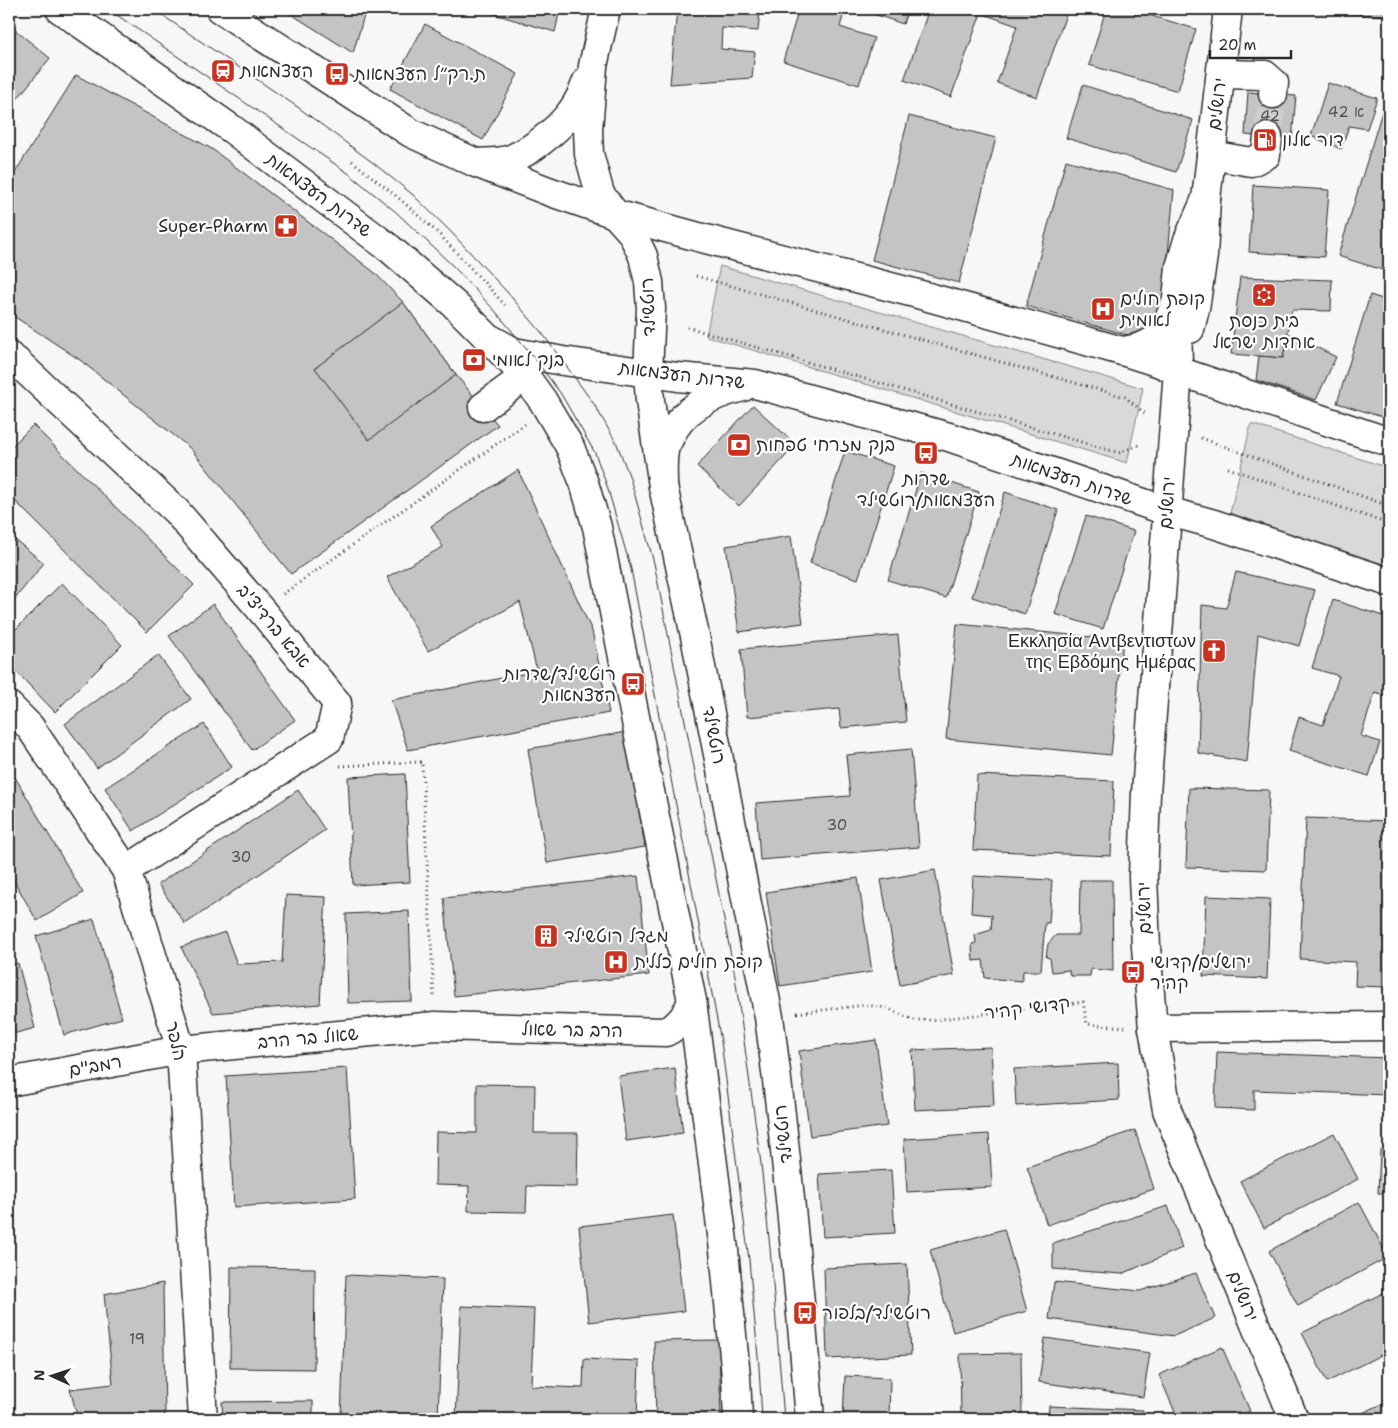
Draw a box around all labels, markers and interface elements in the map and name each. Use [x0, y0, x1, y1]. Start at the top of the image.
scale bar [1210, 28, 1292, 60]
text: 20 m [1218, 35, 1257, 55]
station icon: העצמאות [210, 58, 236, 84]
place label: העצמאות [239, 59, 313, 83]
bus stop icon: ת.רק״ל העצמאות [324, 61, 350, 87]
place label: ת.רק״ל העצמאות [353, 62, 486, 86]
street label: ירושלים [1202, 76, 1232, 132]
house number: 42 א [1328, 102, 1364, 122]
house number: 42 [1260, 106, 1280, 126]
fuel station icon: דור אלון [1252, 127, 1278, 153]
place label: דור אלון [1282, 128, 1344, 152]
street label: שדרות העצמאות [260, 147, 377, 243]
pharmacy icon: Super-Pharm [273, 213, 299, 239]
place label: Super-Pharm [158, 214, 268, 238]
street label: רוטשילד [635, 277, 661, 337]
synagogue icon: בית כנסת אחדות ישראל [1251, 282, 1277, 308]
place label: קופת חולים לאומית [1119, 287, 1205, 332]
hospital icon: קופת חולים לאומית [1090, 296, 1116, 322]
place label: בית כנסת אחדות ישראל [1213, 309, 1316, 354]
bank icon: בנק לאומי [461, 347, 487, 373]
place label: בנק לאומי [492, 348, 564, 372]
street label: שדרות העצמאות [617, 355, 746, 395]
bank icon: בנק מזרחי טפחות [726, 432, 752, 458]
place label: בנק מזרחי טפחות [756, 433, 895, 457]
bus stop icon: שדרות העצמאות/רוטשילד [913, 440, 939, 466]
street label: שדרות העצמאות [1007, 447, 1136, 511]
place label: שדרות העצמאות/רוטשילד [857, 467, 995, 512]
street label: ירושלים [1153, 476, 1181, 530]
street label: אבא ברדיצ'ב [232, 579, 316, 673]
place label: Εκκλησία Αντβεντιστων της Εβδόμης Ημέρας [1008, 629, 1196, 674]
church icon: Εκκλησία Αντβεντιστων της Εβδόμης Ημέρας [1201, 638, 1227, 664]
place label: רוטשילד/שדרות העצמאות [502, 662, 616, 707]
bus stop icon: רוטשילד/שדרות העצמאות [620, 671, 646, 697]
street label: רוטשילד [697, 704, 731, 766]
house number: 30 [827, 815, 847, 835]
house number: 30 [231, 847, 251, 867]
street label: ירושלים [1131, 881, 1157, 935]
building icon: מגדל רוטשילד [533, 923, 559, 949]
place label: מגדל רוטשילד [564, 924, 669, 948]
hospital icon: קופת חולים כללית [603, 949, 629, 975]
place label: קופת חולים כללית [633, 950, 763, 974]
place label: ירושלים/קדושי קהיר [1150, 950, 1251, 995]
bus stop icon: ירושלים/קדושי קהיר [1120, 959, 1146, 985]
street label: קדושי קהיר [983, 991, 1071, 1025]
street label: הרב בר שאול [521, 1017, 623, 1043]
street label: הלפר [160, 1019, 192, 1063]
street label: שאול בר הרב [256, 1022, 360, 1054]
street label: רמב"ם [67, 1050, 123, 1082]
street label: רוטשילד [768, 1103, 798, 1165]
street label: ירושלים [1222, 1267, 1264, 1325]
bus stop icon: רוטשילד/בלפור [792, 1300, 818, 1326]
place label: רוטשילד/בלפור [822, 1301, 931, 1325]
house number: 19 [129, 1329, 145, 1349]
north arrow [28, 1350, 78, 1400]
text: N [30, 1369, 48, 1381]

